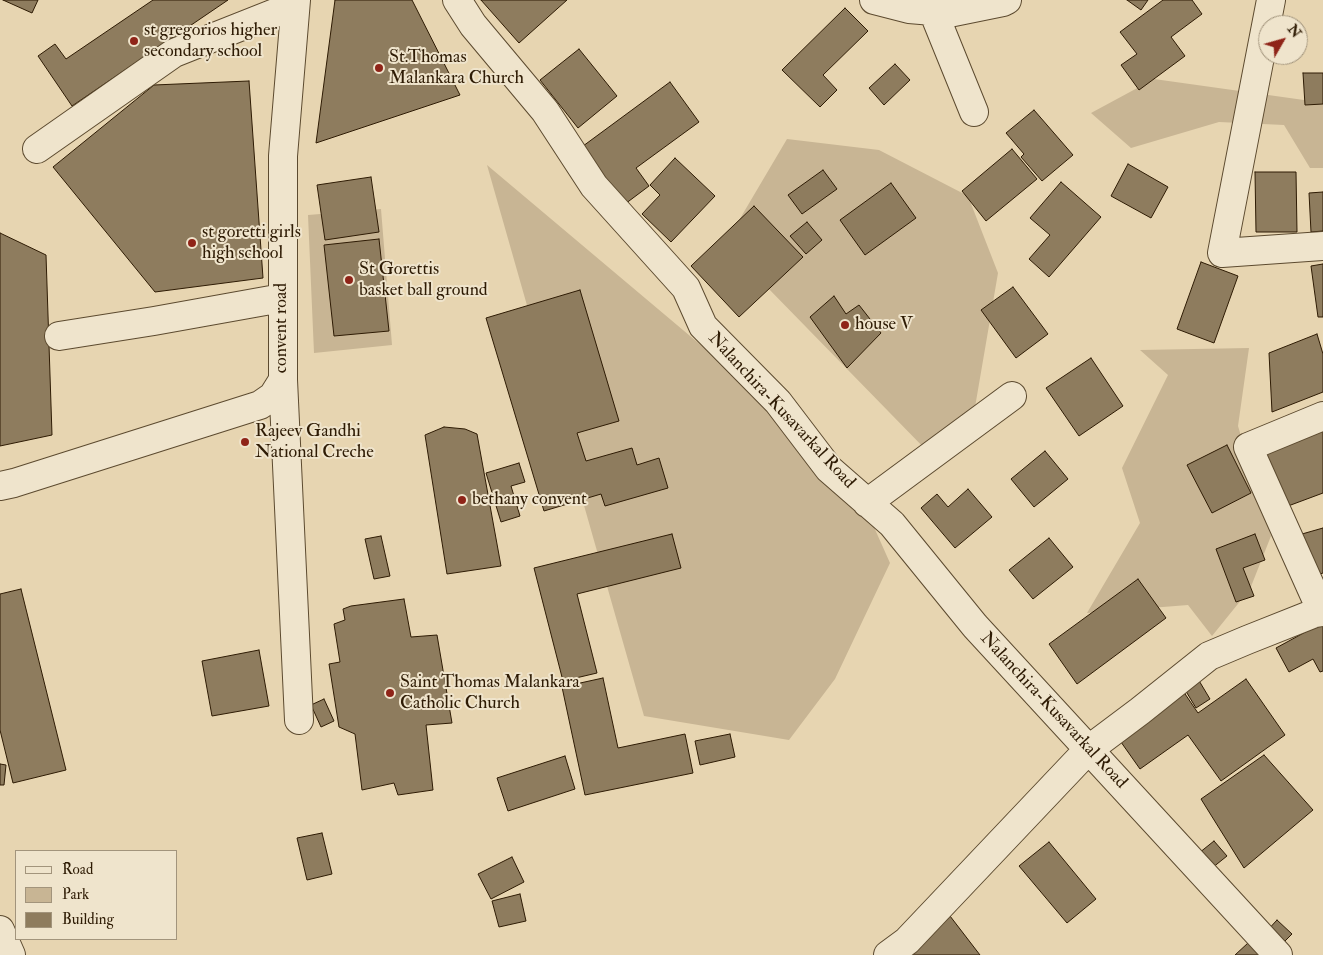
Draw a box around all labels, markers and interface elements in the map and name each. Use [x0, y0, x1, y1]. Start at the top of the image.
north arrow [1258, 15, 1308, 65]
place label: st gregorios higher secondary school [144, 20, 277, 62]
text: N [1284, 21, 1305, 41]
marker: st gregorios higher secondary school [128, 35, 140, 47]
place label: St.Thomas Malankara Church [389, 47, 524, 90]
marker: St.Thomas Malankara Church [373, 62, 385, 74]
place label: st goretti girls high school [202, 222, 301, 264]
marker: st goretti girls high school [186, 237, 198, 249]
place label: St Gorettis basket ball ground [359, 259, 488, 302]
marker: St Gorettis basket ball ground [343, 274, 355, 286]
street label: convent road [271, 283, 293, 373]
place label: house V [855, 314, 913, 336]
marker: house V [839, 319, 851, 331]
street label: Nalanchira-Kusavarkal Road [703, 328, 859, 494]
place label: Rajeev Gandhi National Creche [255, 421, 374, 464]
marker: Rajeev Gandhi National Creche [239, 436, 251, 448]
place label: bethany convent [472, 489, 587, 511]
marker: bethany convent [456, 494, 468, 506]
street label: Nalanchira-Kusavarkal Road [975, 628, 1131, 794]
place label: Saint Thomas Malankara Catholic Church [400, 672, 580, 714]
marker: Saint Thomas Malankara Catholic Church [384, 687, 396, 699]
legend [15, 850, 178, 940]
text: Road [62, 860, 93, 879]
text: Park [62, 885, 89, 904]
text: Building [62, 910, 114, 929]

